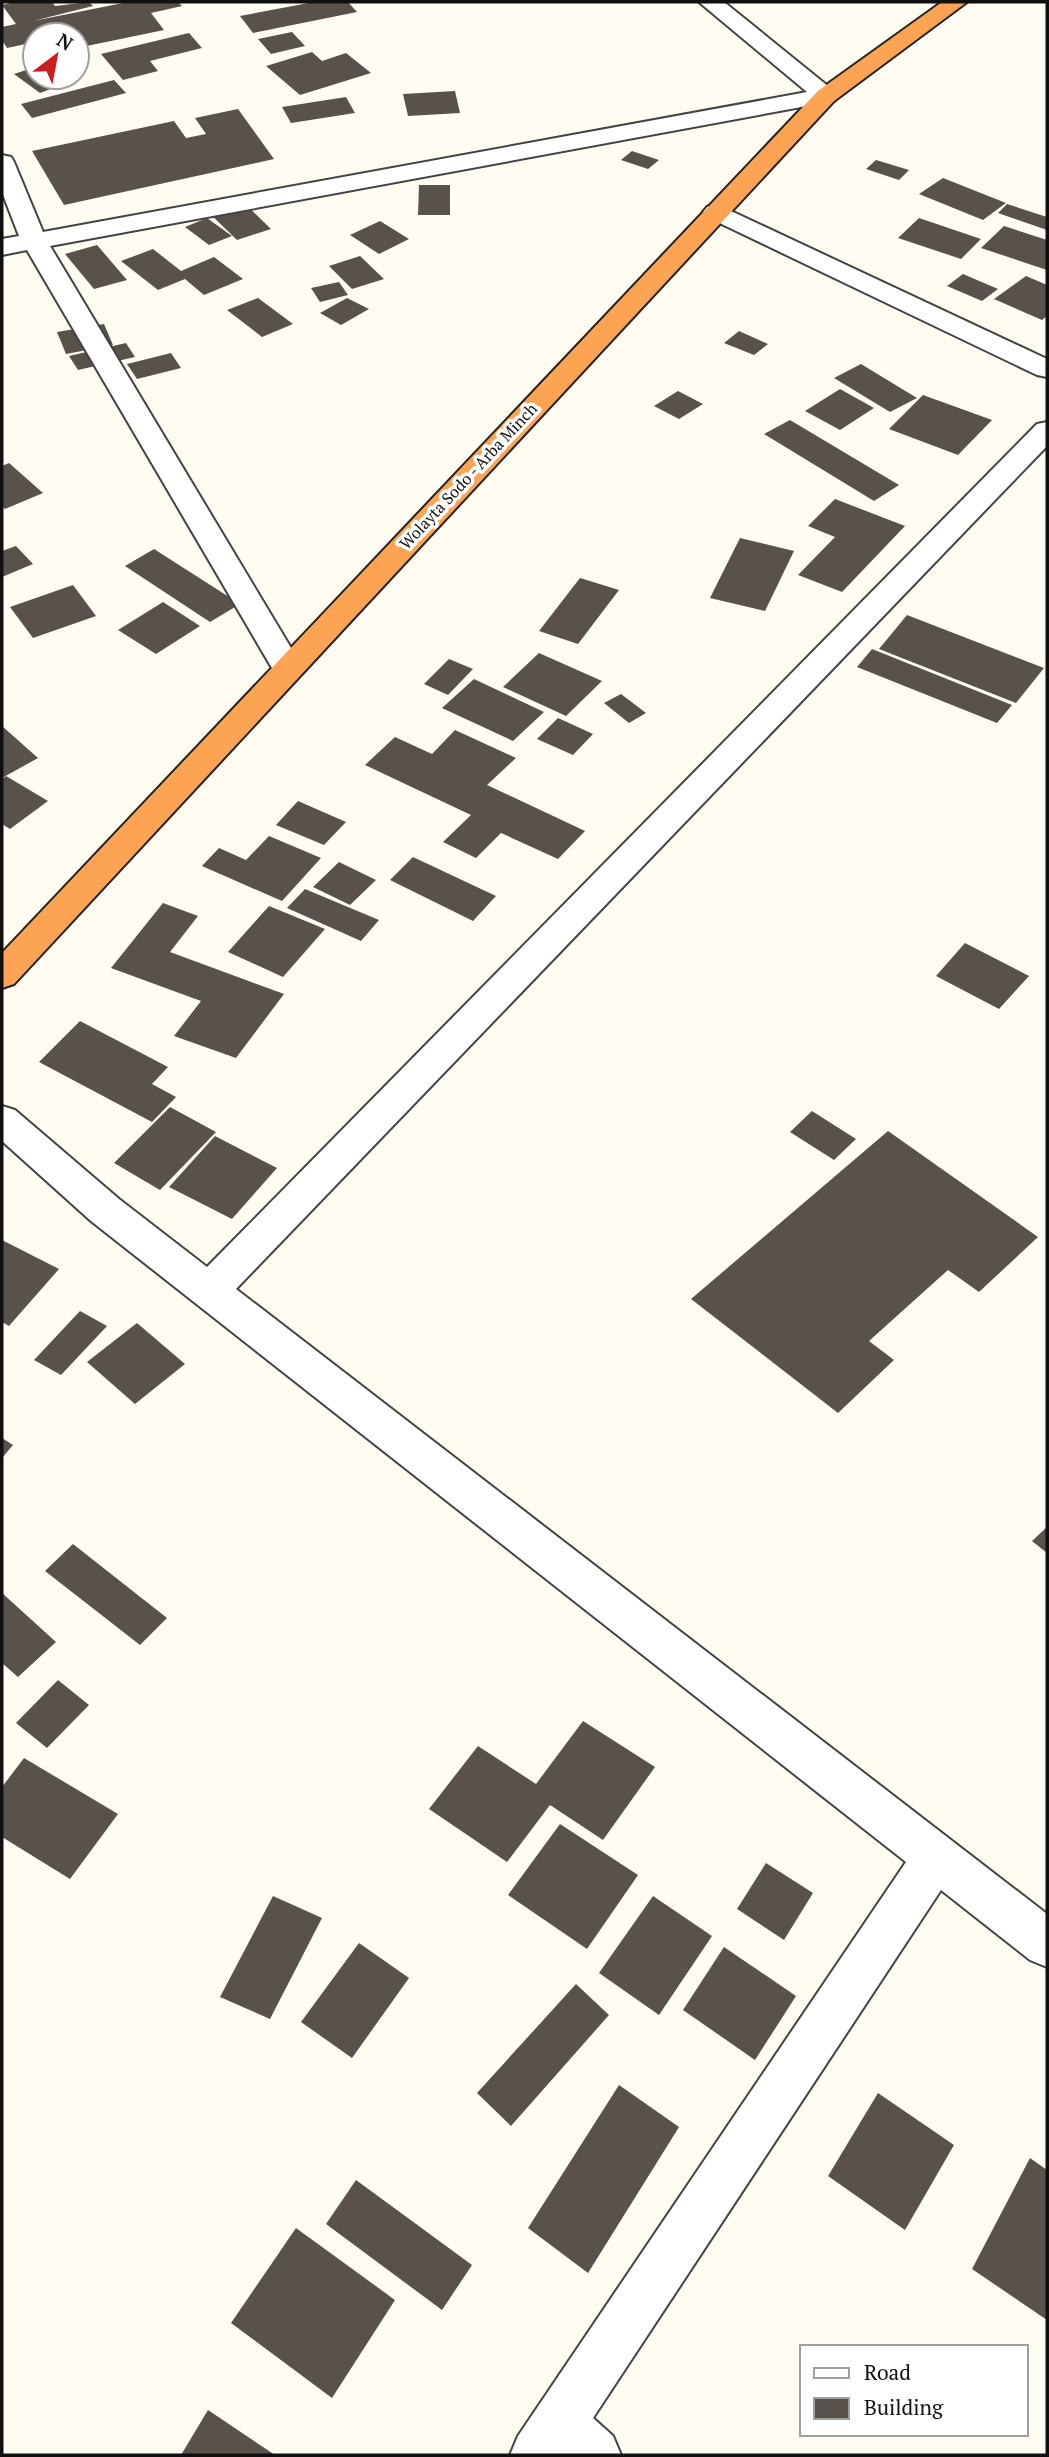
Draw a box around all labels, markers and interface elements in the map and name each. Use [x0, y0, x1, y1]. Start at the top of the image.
north arrow [21, 21, 91, 91]
text: N [53, 27, 79, 56]
street label: Wolayta Sodo - Arba Minch [394, 398, 542, 554]
legend [800, 2345, 1028, 2436]
text: Road [864, 2358, 911, 2386]
text: Building [864, 2393, 944, 2421]

